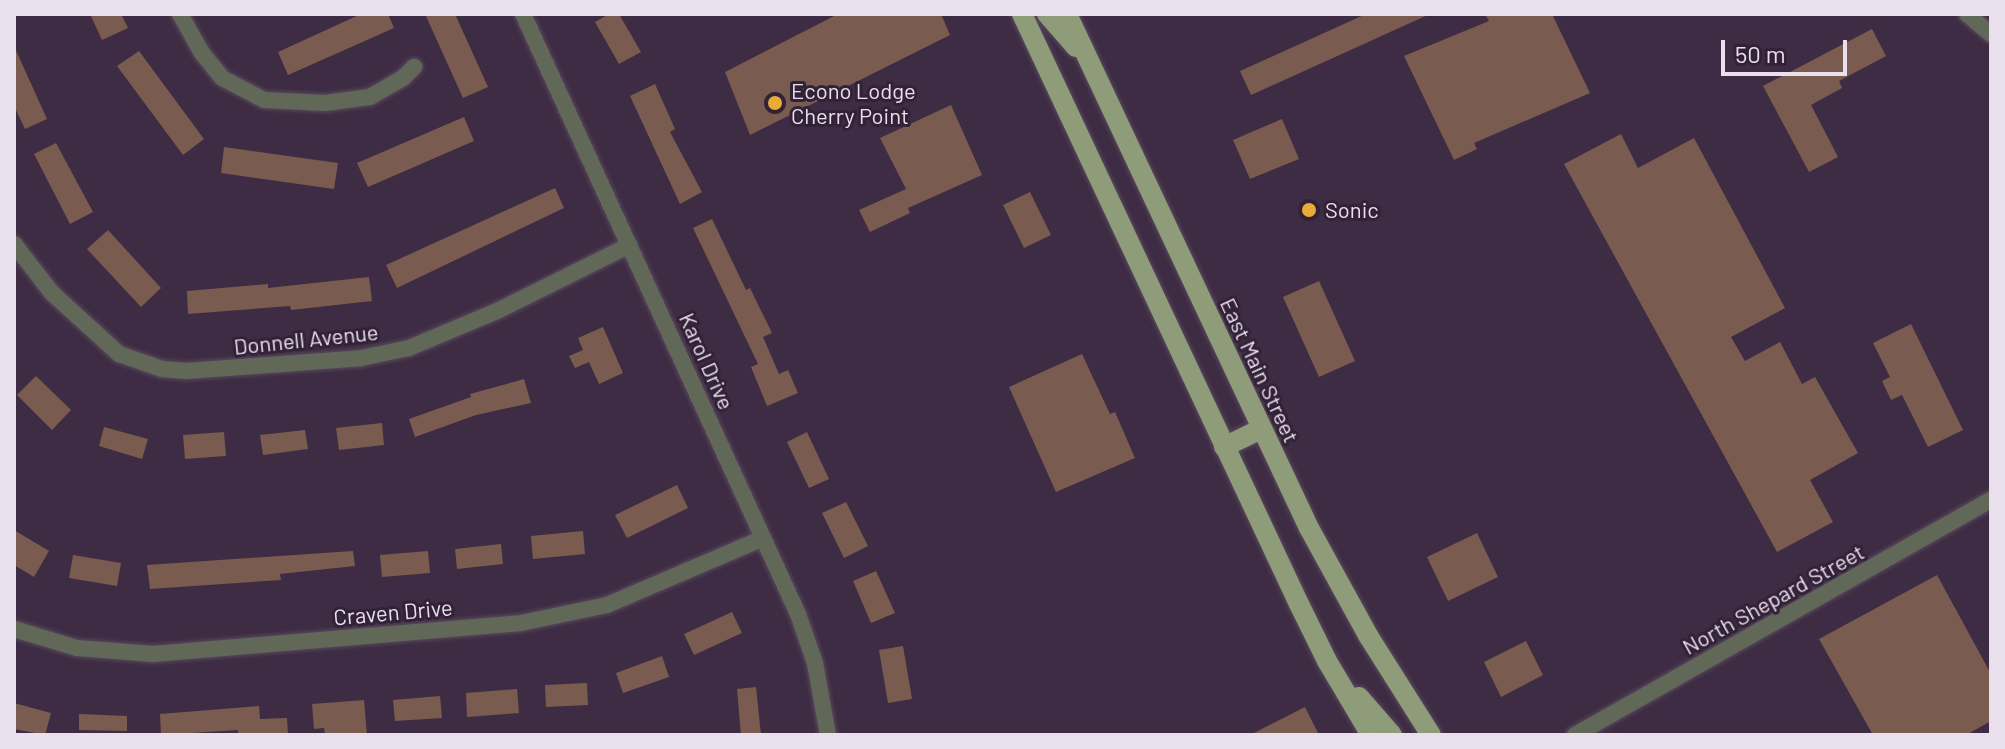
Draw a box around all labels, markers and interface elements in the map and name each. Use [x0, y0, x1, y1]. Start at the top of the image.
scale bar [1725, 24, 1851, 74]
text: 50 m [1735, 39, 1786, 68]
place label: Econo Lodge Cherry Point [791, 77, 916, 128]
marker: Econo Lodge Cherry Point [766, 94, 784, 112]
place label: Sonic [1325, 197, 1379, 223]
marker: Sonic [1300, 201, 1318, 219]
street label: East Main Street [1215, 294, 1305, 446]
street label: Karol Drive [674, 309, 740, 413]
street label: Donnell Avenue [232, 318, 380, 360]
street label: North Shepard Street [1678, 538, 1868, 660]
street label: Craven Drive [332, 594, 454, 630]

